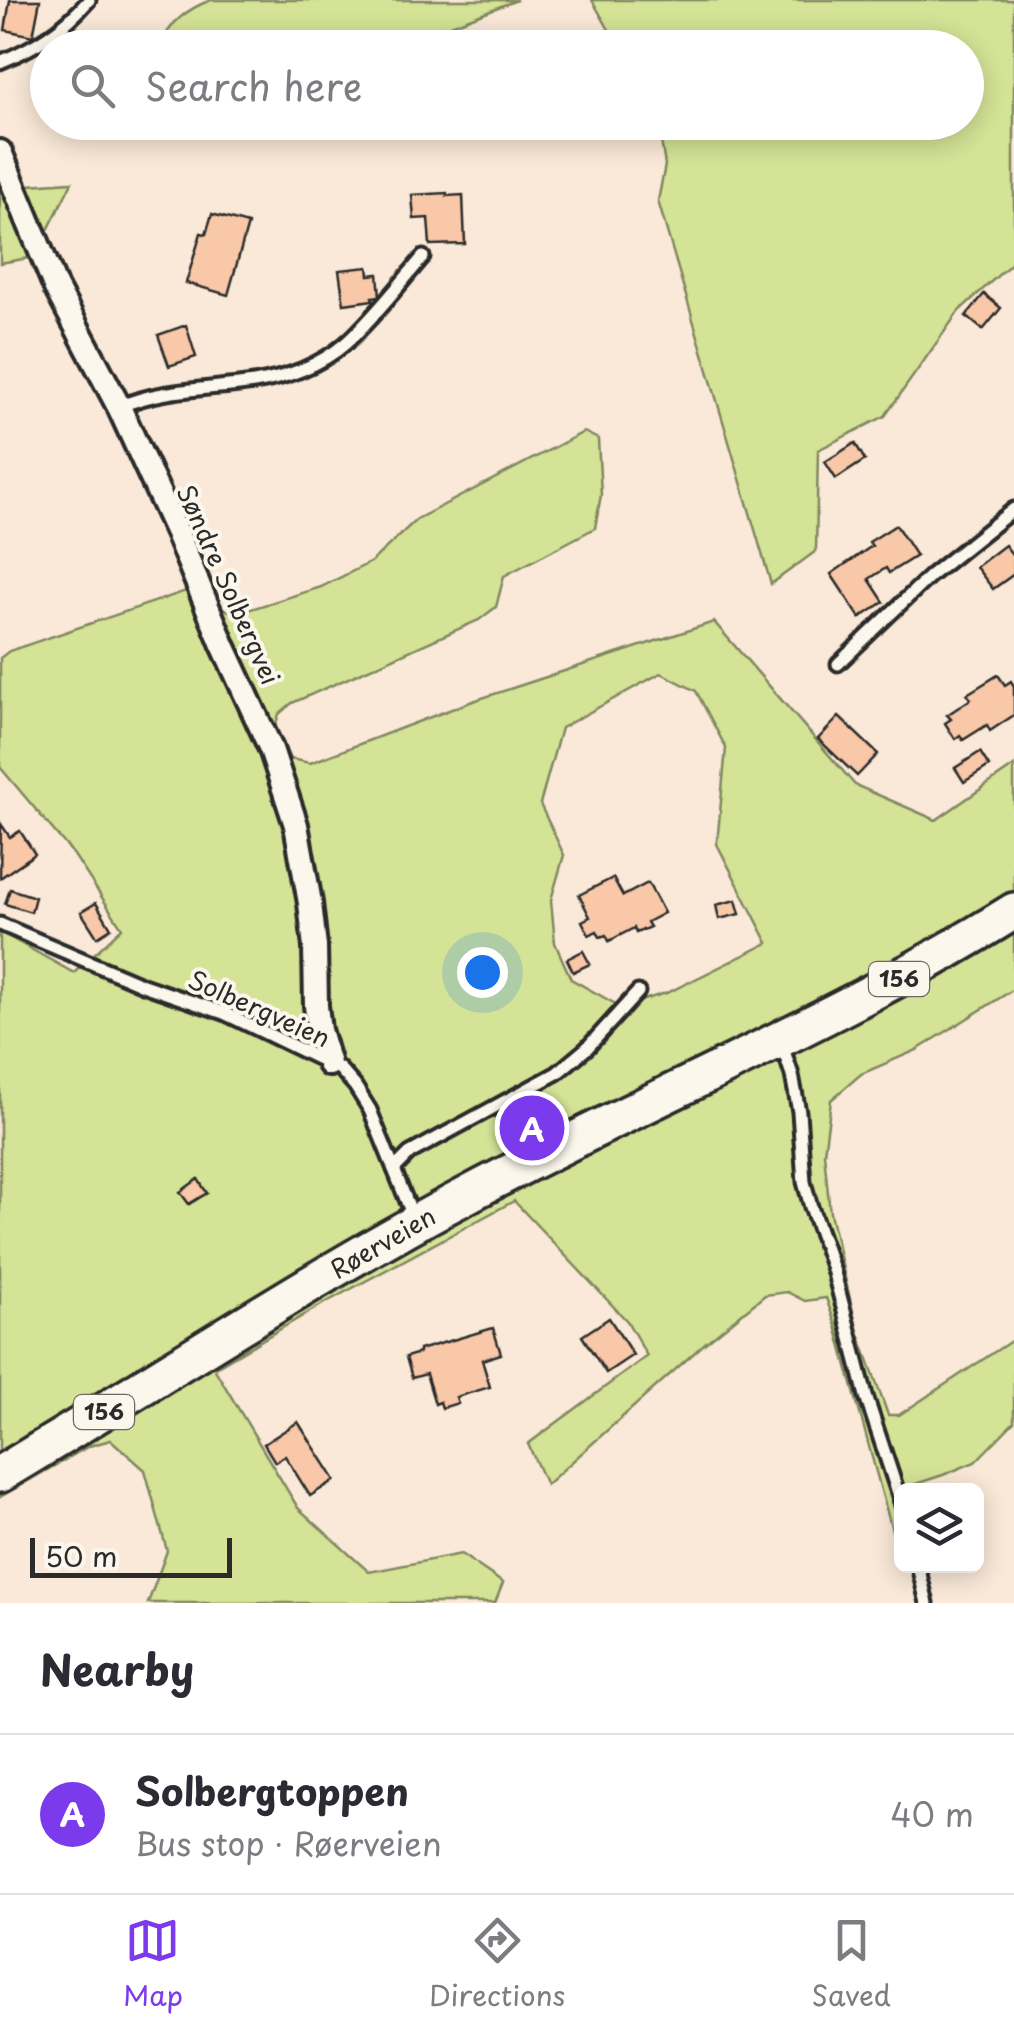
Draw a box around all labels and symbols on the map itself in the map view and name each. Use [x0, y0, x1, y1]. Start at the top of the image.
street label: Søndre Solbergvei [168, 479, 290, 690]
your location [457, 947, 508, 998]
street label: Solbergveien [182, 960, 336, 1056]
road number: 156 [869, 962, 929, 996]
pin: A [500, 1090, 564, 1166]
street label: Røerveien [323, 1197, 442, 1288]
road number: 156 [74, 1395, 134, 1429]
scale bar [30, 1533, 232, 1578]

